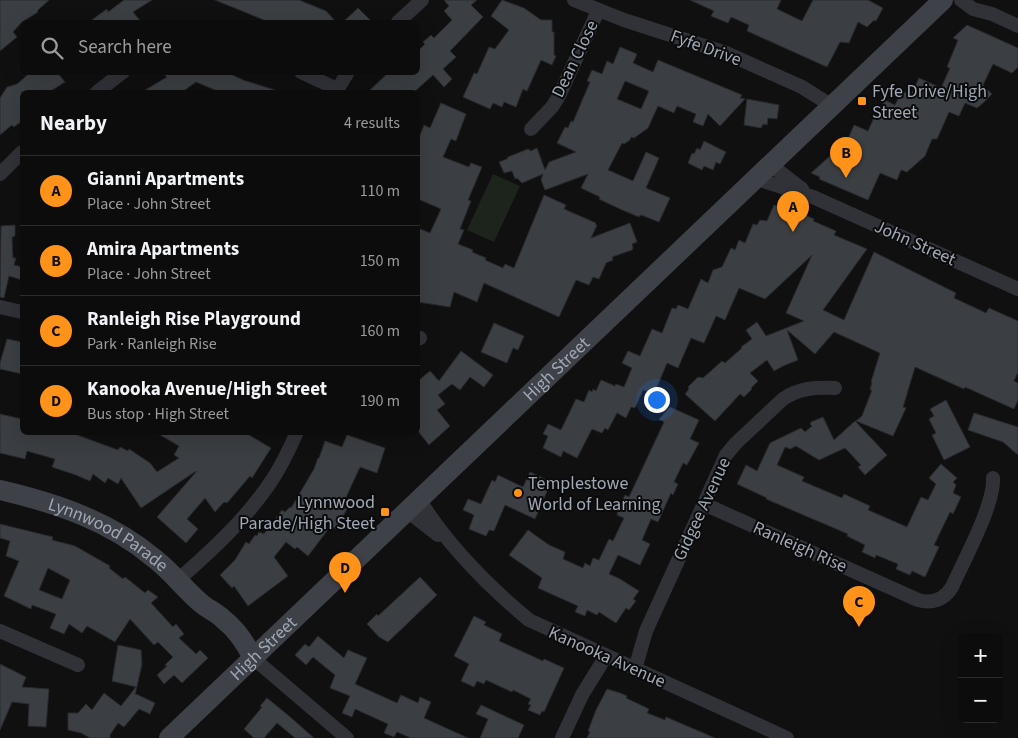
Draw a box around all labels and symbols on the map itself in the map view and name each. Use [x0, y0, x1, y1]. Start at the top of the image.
street label: Dean Close [546, 16, 605, 102]
street label: Fyfe Drive [667, 24, 745, 72]
place label: Fyfe Drive/High Street [872, 79, 987, 125]
marker: Fyfe Drive/High Street [856, 95, 868, 107]
pin: B [830, 137, 862, 178]
pin: A [777, 191, 809, 232]
street label: John Street [870, 214, 960, 272]
street label: High Street [517, 331, 595, 407]
your location [644, 387, 670, 413]
street label: Gidgee Avenue [667, 453, 737, 565]
place label: Templestowe World of Learning [528, 471, 661, 517]
marker: Templestowe World of Learning [512, 487, 524, 499]
place label: Lynnwood Parade/High Steet [239, 490, 375, 536]
street label: Lynnwood Parade [45, 491, 174, 577]
marker: Lynnwood Parade/High Steet [379, 506, 391, 518]
street label: Ranleigh Rise [749, 515, 851, 579]
pin: D [329, 552, 361, 593]
pin: C [843, 586, 875, 627]
street label: High Street [224, 610, 302, 686]
street label: Kanooka Avenue [544, 620, 670, 694]

